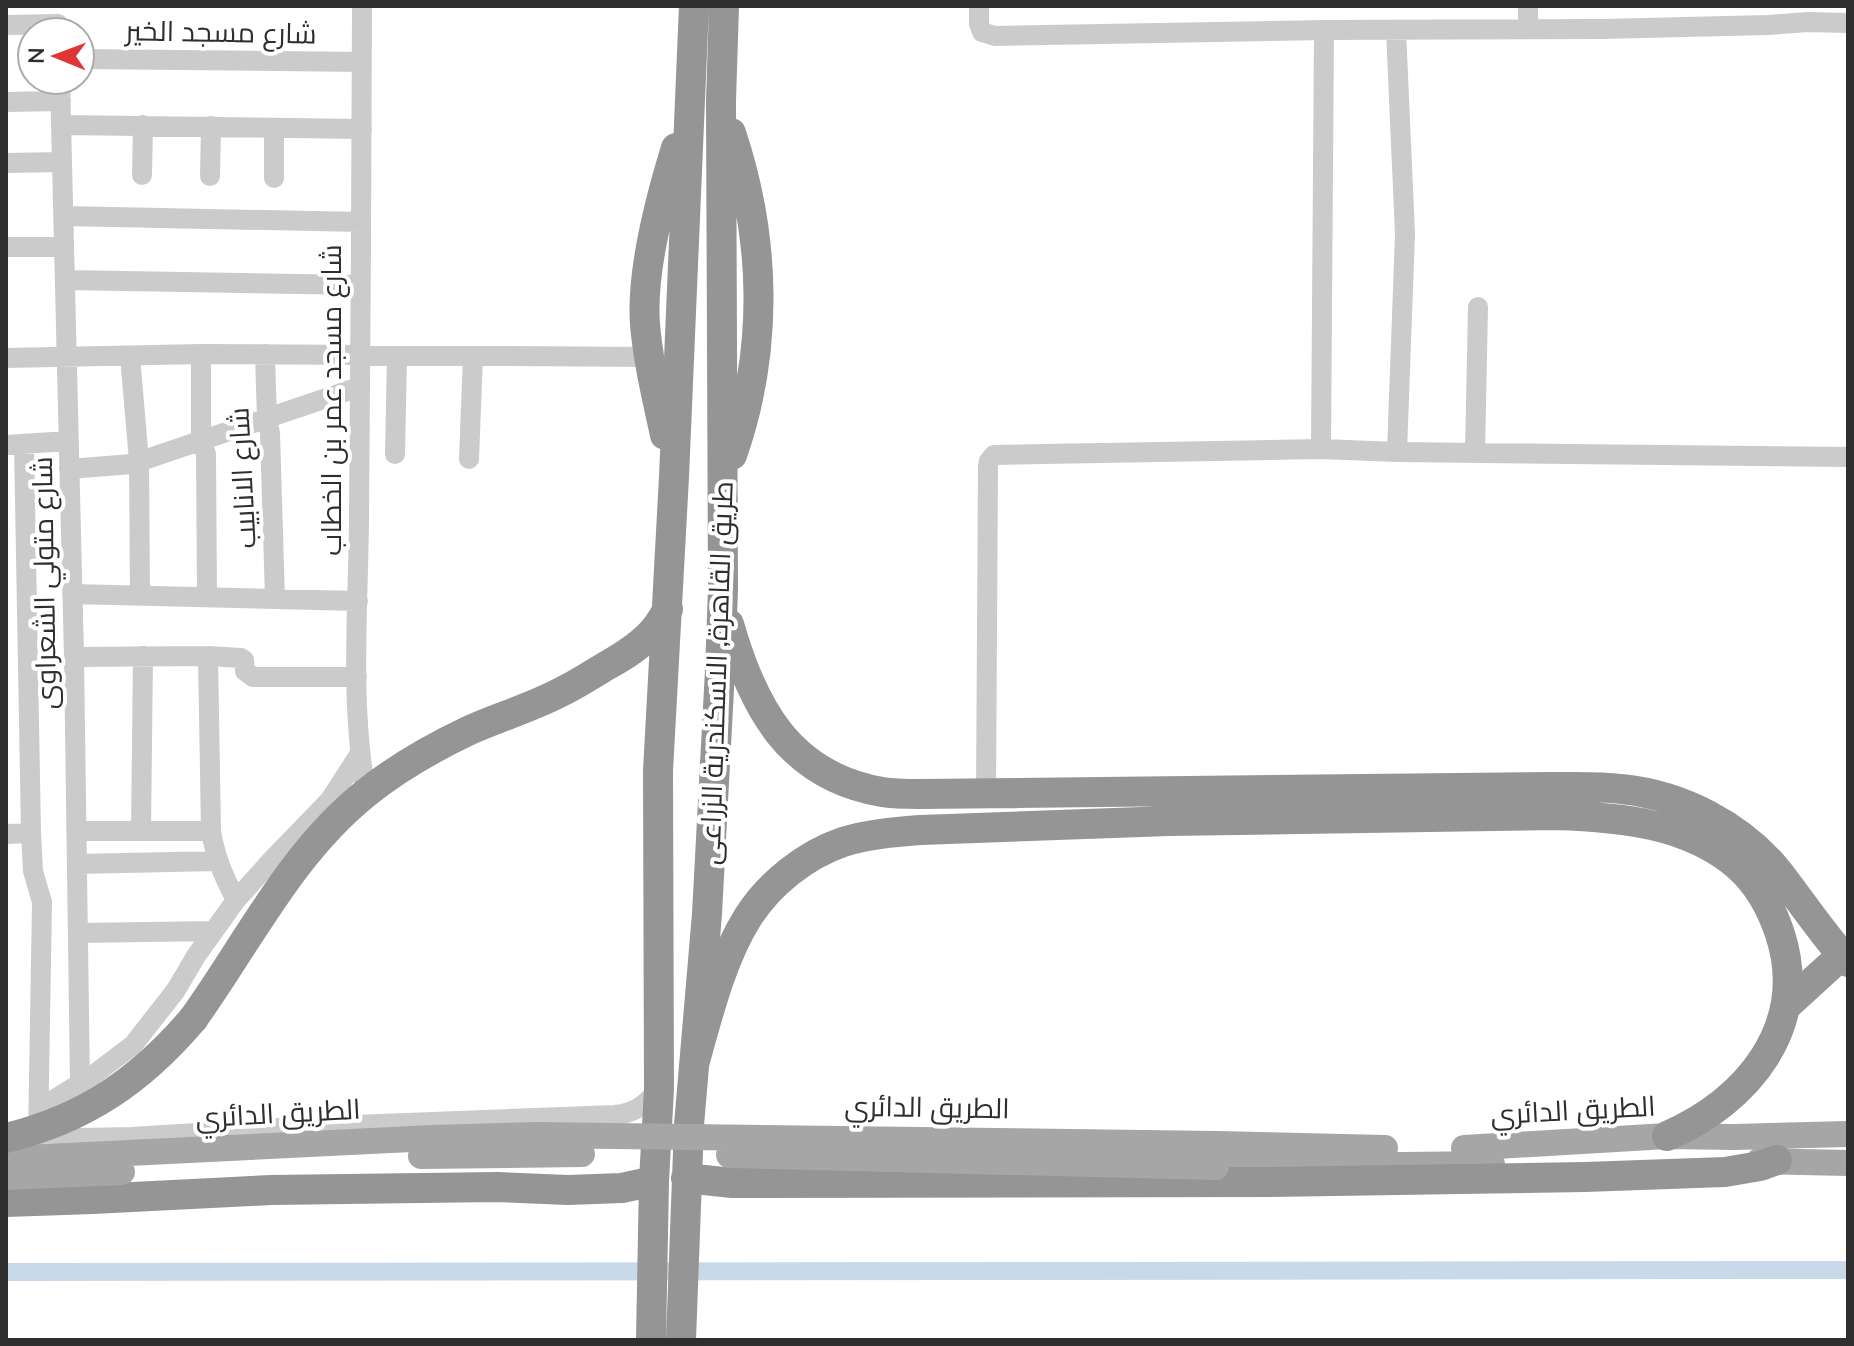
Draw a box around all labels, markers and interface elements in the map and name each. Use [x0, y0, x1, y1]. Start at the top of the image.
street label: شارع مسجد الخير [123, 12, 317, 54]
north arrow [16, 16, 96, 96]
text: N [22, 47, 52, 64]
street label: شارع مسجد عمر بن الخطاب [313, 244, 351, 556]
street label: شارع الانابيب [220, 406, 266, 550]
street label: شارع متولي الشعراوى [24, 456, 68, 710]
street label: طريق القاهرة, الاسكندرية الزراعى [691, 481, 743, 866]
street label: الطريق الدائري [844, 1088, 1010, 1130]
street label: الطريق الدائري [1490, 1088, 1657, 1136]
street label: الطريق الدائري [195, 1091, 362, 1139]

